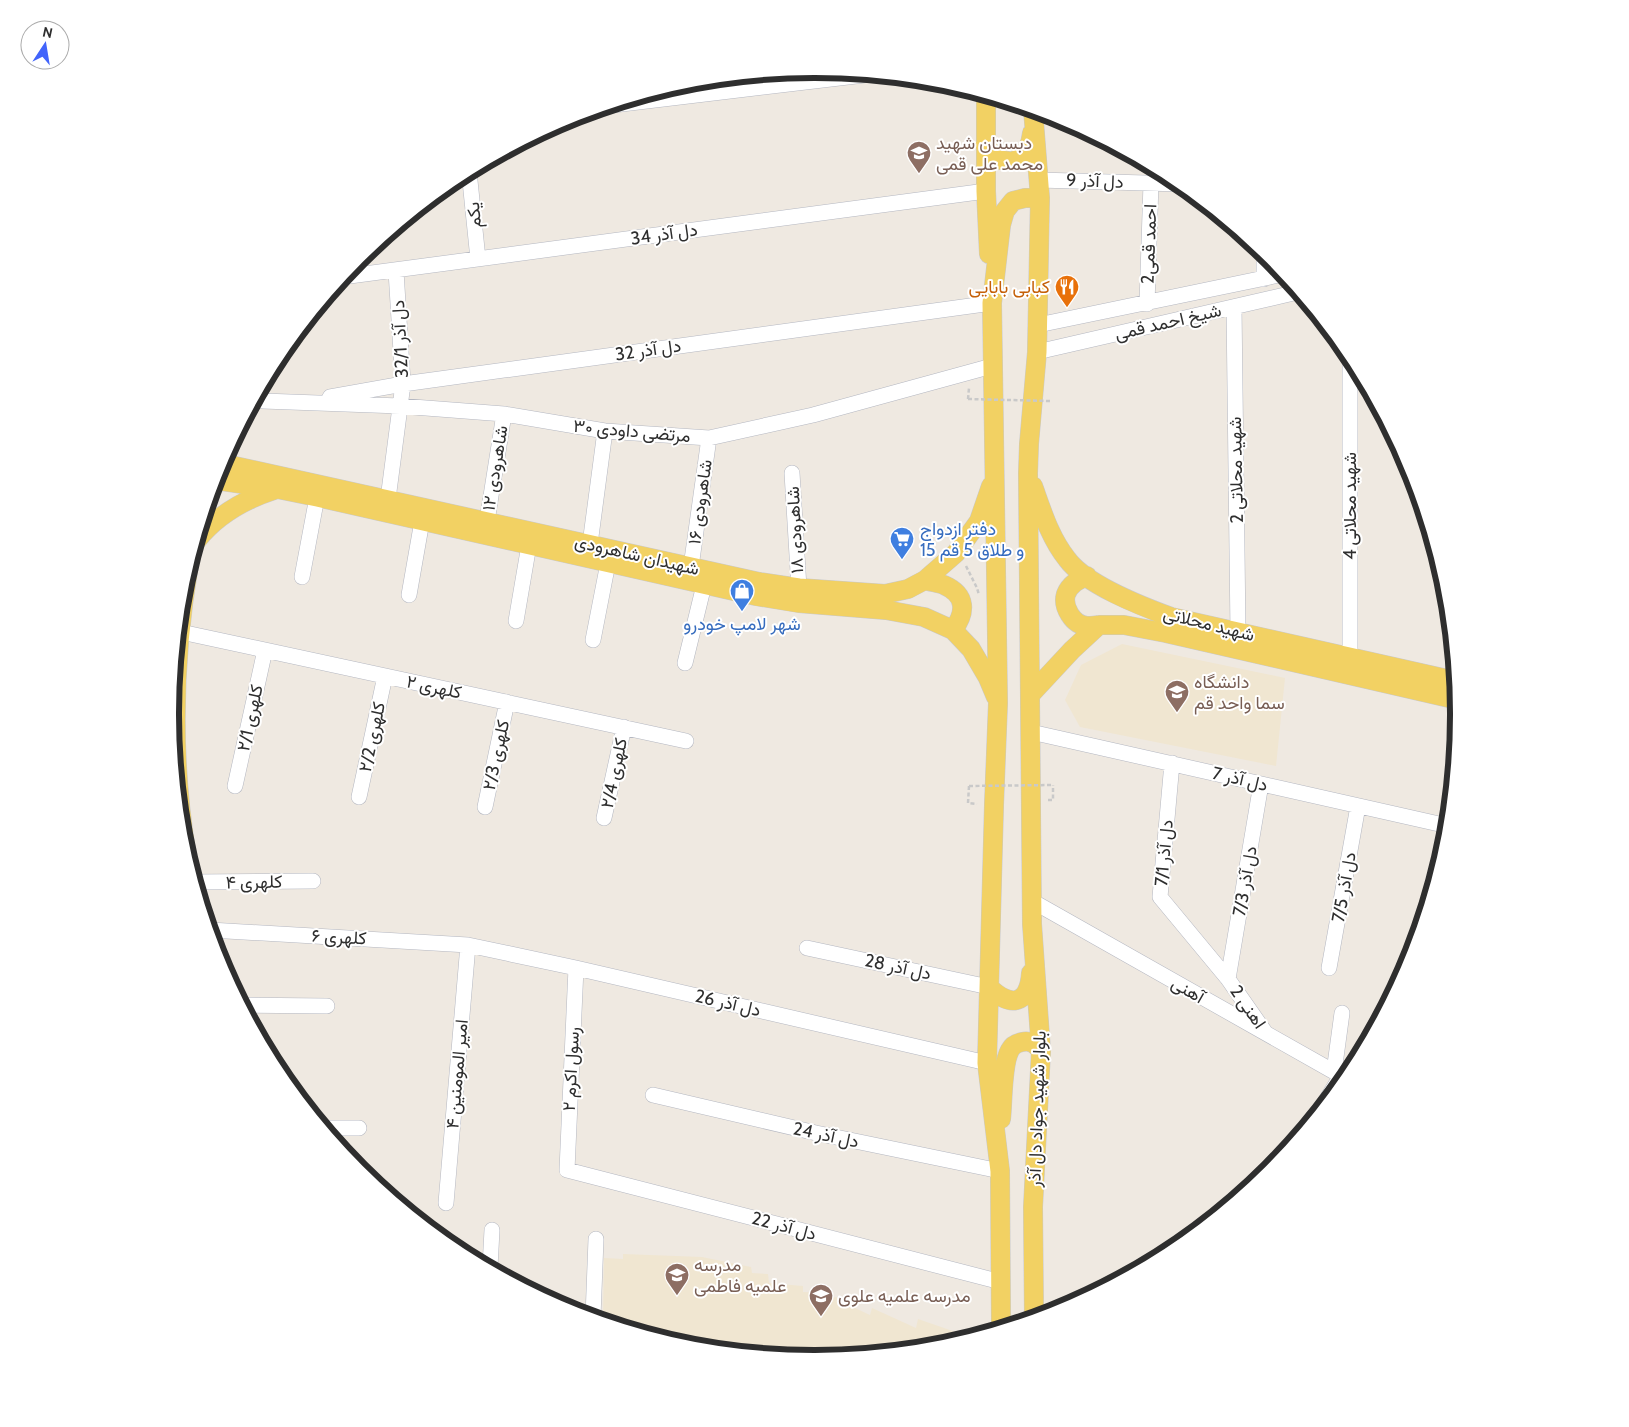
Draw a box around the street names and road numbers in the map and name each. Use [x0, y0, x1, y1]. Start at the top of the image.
street label: دل آذر 9 [1066, 169, 1124, 193]
street label: یکم [462, 201, 487, 229]
street label: احمد قمی2 [1137, 204, 1161, 284]
street label: دل آذر 34 [629, 218, 699, 250]
street label: دل آذر 32/1 [387, 299, 413, 379]
street label: شیخ احمد قمی [1113, 299, 1224, 346]
street label: دل آذر 32 [614, 334, 682, 366]
street label: ۳۰ مرتضی داودی [572, 415, 692, 447]
street label: شهید محلاتی 2 [1224, 416, 1248, 524]
street label: شاهرودی ۱۲ [477, 424, 513, 512]
street label: شهید محلاتی 4 [1339, 452, 1361, 560]
street label: شاهرودی ۱۶ [683, 458, 717, 546]
street label: شاهرودی ۱۸ [782, 486, 808, 574]
street label: شهیدان شاهرودی [573, 530, 701, 580]
street label: شهید محلاتی [1161, 602, 1257, 646]
street label: کلهری ۲ [404, 670, 464, 704]
street label: کلهری ۲/1 [232, 683, 268, 753]
street label: کلهری ۲/2 [354, 700, 390, 774]
street label: کلهری ۲/3 [478, 718, 514, 792]
street label: کلهری ۲/4 [596, 736, 632, 810]
street label: دل آذر 7 [1210, 762, 1270, 796]
street label: دل آذر 7/1 [1150, 819, 1178, 887]
street label: دل آذر 7/3 [1228, 844, 1262, 918]
street label: دل آذر 7/5 [1327, 850, 1361, 924]
street label: کلهری ۴ [225, 871, 283, 893]
street label: کلهری ۶ [311, 925, 367, 949]
street label: دل آذر 28 [863, 949, 933, 985]
street label: آهنی [1168, 972, 1210, 1009]
street label: اهنی 2 [1225, 981, 1271, 1033]
street label: دل آذر 26 [693, 985, 763, 1021]
street label: امیر المومنین ۴ [441, 1018, 473, 1130]
street label: رسول اکرم ۲ [558, 1026, 585, 1112]
street label: بلوار شهید جواد دل آذر [1023, 1030, 1051, 1189]
street label: دل آذر 24 [791, 1117, 861, 1153]
street label: دل آذر 22 [749, 1207, 819, 1245]

